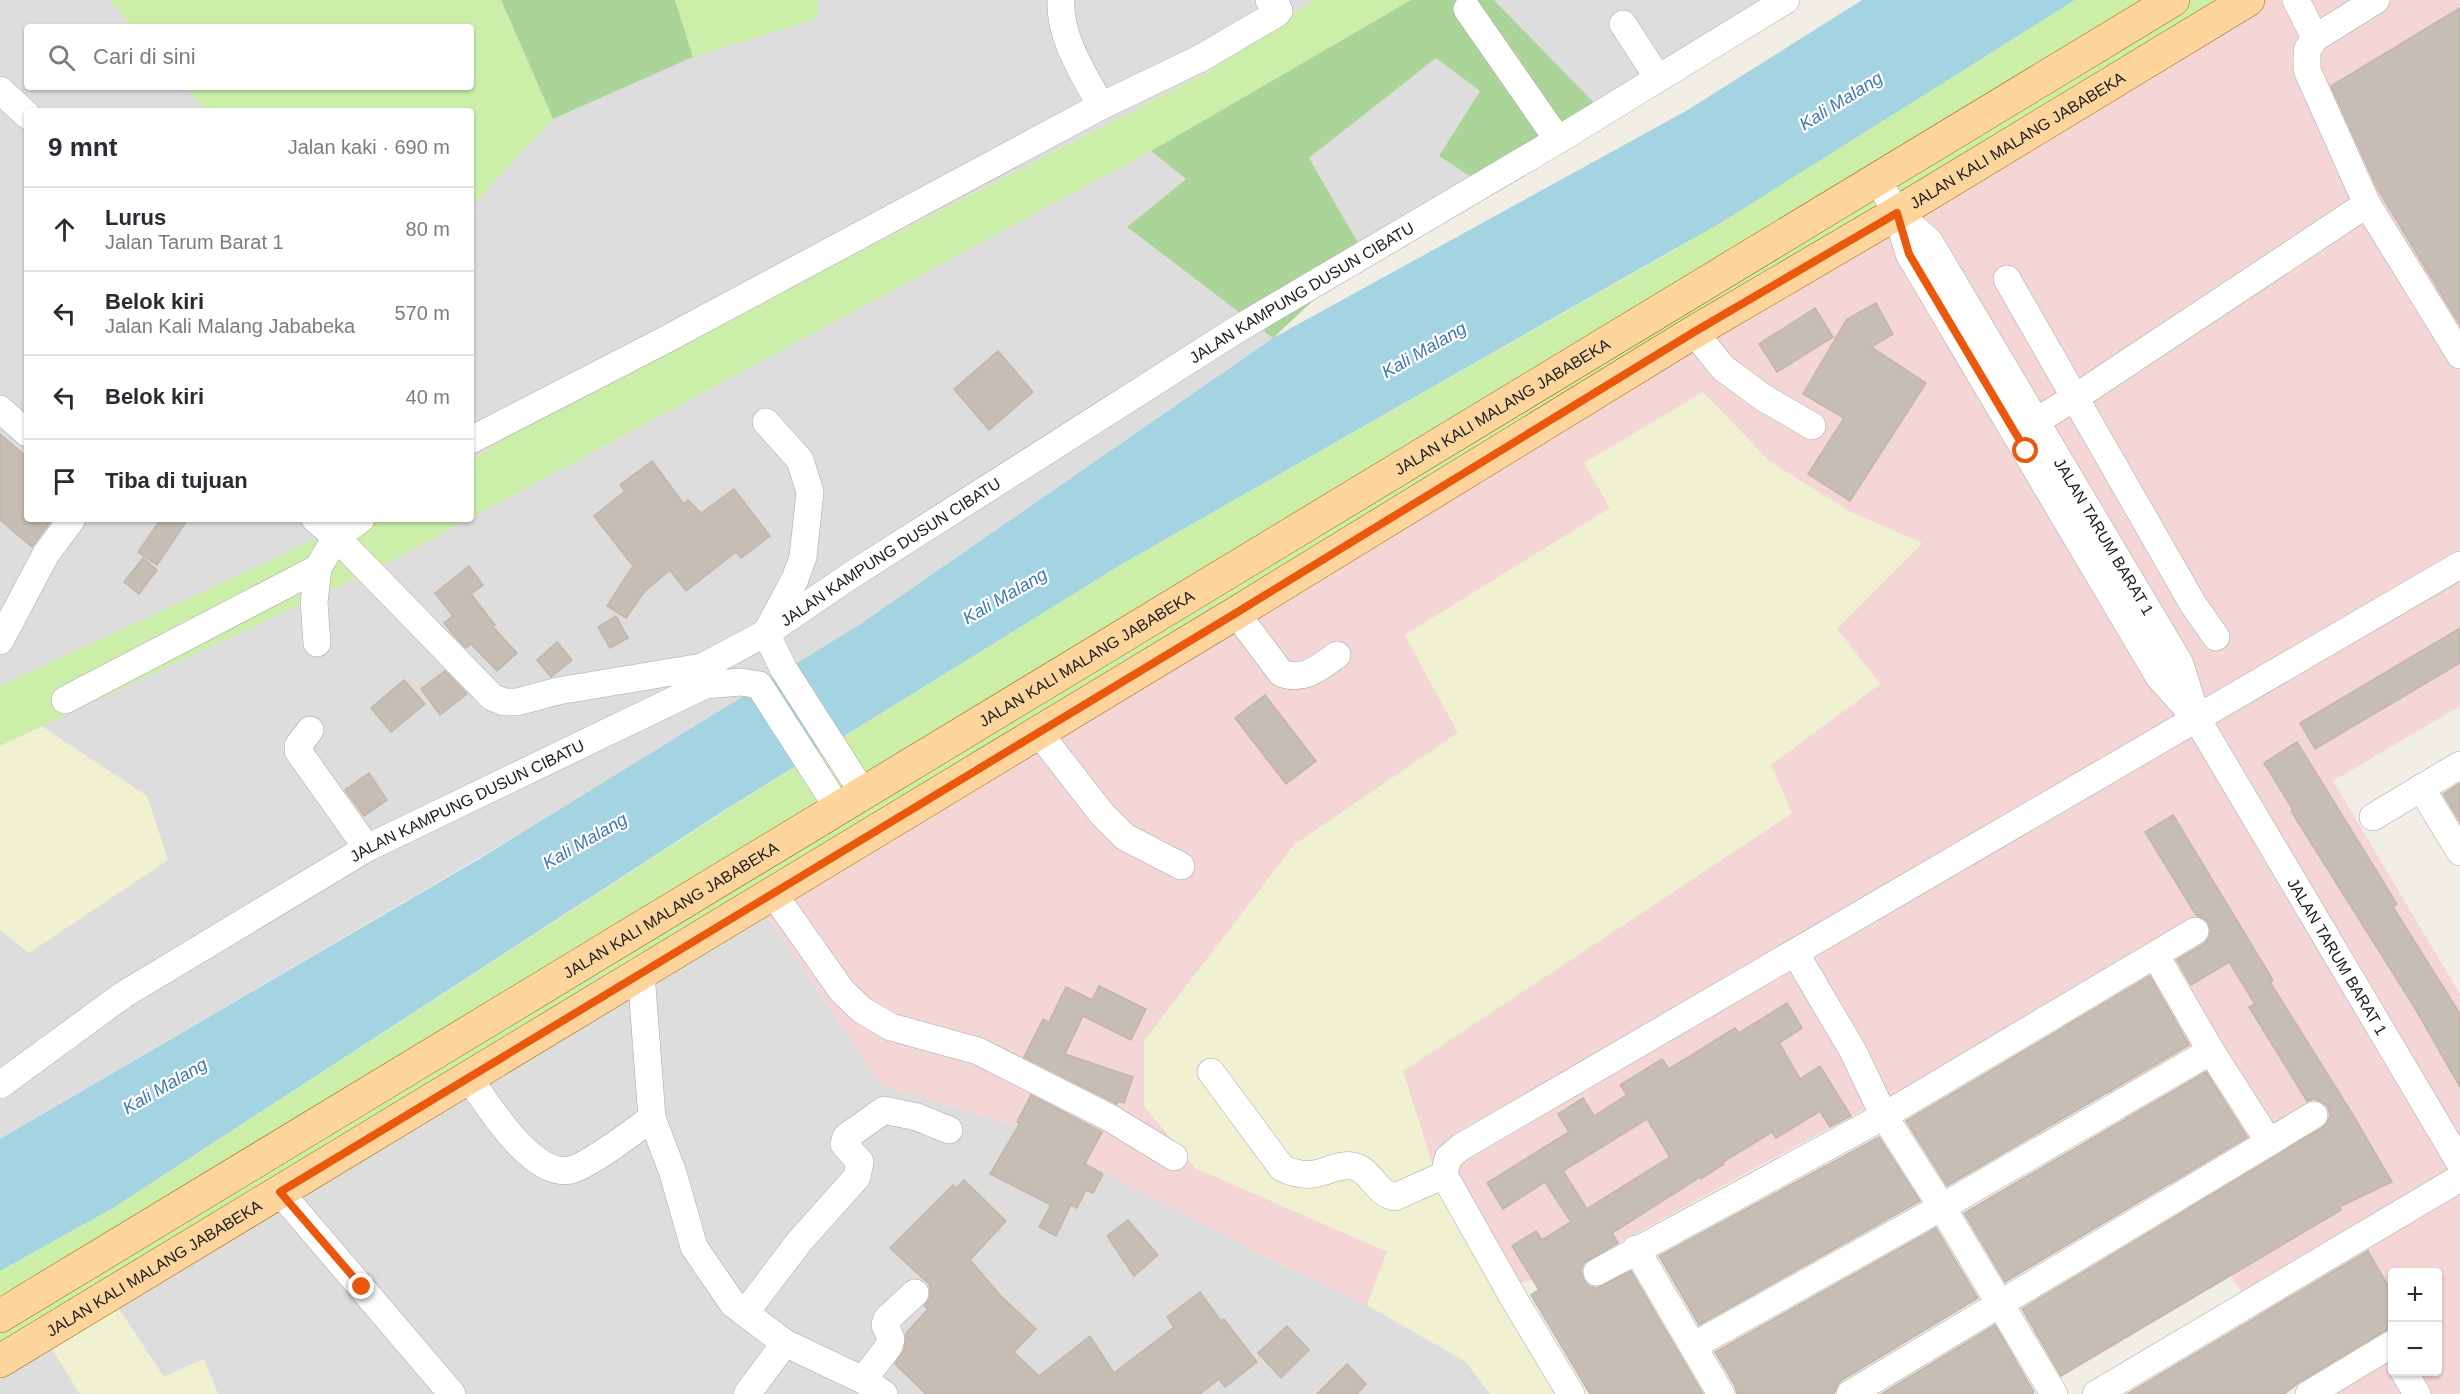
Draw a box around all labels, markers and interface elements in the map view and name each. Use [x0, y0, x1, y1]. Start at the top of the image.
search box [24, 24, 474, 90]
icon: search [45, 41, 78, 74]
text: Cari di sini [93, 44, 196, 69]
water label: Kali Malang [1796, 68, 1886, 134]
street label: JALAN KALI MALANG JABABEKA [1907, 68, 2128, 212]
text: 9 mnt [48, 132, 117, 162]
text: Jalan kaki · 690 m [288, 136, 450, 158]
text: Lurus [105, 205, 166, 230]
icon: ahead [48, 213, 81, 246]
text: 80 m [406, 218, 450, 240]
street label: JALAN KAMPUNG DUSUN CIBATU [1186, 219, 1417, 366]
text: Jalan Tarum Barat 1 [105, 231, 284, 253]
text: Belok kiri [105, 289, 204, 314]
icon: left [48, 297, 81, 330]
text: 570 m [394, 302, 450, 324]
text: Jalan Kali Malang Jababeka [105, 315, 355, 337]
water label: Kali Malang [1378, 318, 1470, 382]
street label: JALAN KALI MALANG JABABEKA [1391, 335, 1613, 478]
icon: left [48, 381, 81, 414]
text: Belok kiri [105, 384, 204, 409]
text: 40 m [406, 386, 450, 408]
route start [2012, 437, 2038, 463]
street label: JALAN TARUM BARAT 1 [2051, 455, 2157, 618]
icon: arrive [48, 465, 81, 498]
text: Tiba di tujuan [105, 468, 248, 493]
street label: JALAN KAMPUNG DUSUN CIBATU [777, 474, 1003, 629]
water label: Kali Malang [959, 564, 1051, 628]
street label: JALAN KALI MALANG JABABEKA [976, 586, 1197, 730]
street label: JALAN KAMPUNG DUSUN CIBATU [347, 736, 587, 865]
water label: Kali Malang [539, 809, 631, 873]
street label: JALAN KALI MALANG JABABEKA [560, 838, 781, 981]
street label: JALAN TARUM BARAT 1 [2285, 875, 2391, 1038]
water label: Kali Malang [119, 1054, 211, 1118]
street label: JALAN KALI MALANG JABABEKA [43, 1196, 265, 1339]
map controls [2388, 1268, 2442, 1376]
button: + [2388, 1268, 2442, 1322]
route end [348, 1273, 374, 1299]
button: − [2388, 1322, 2442, 1376]

